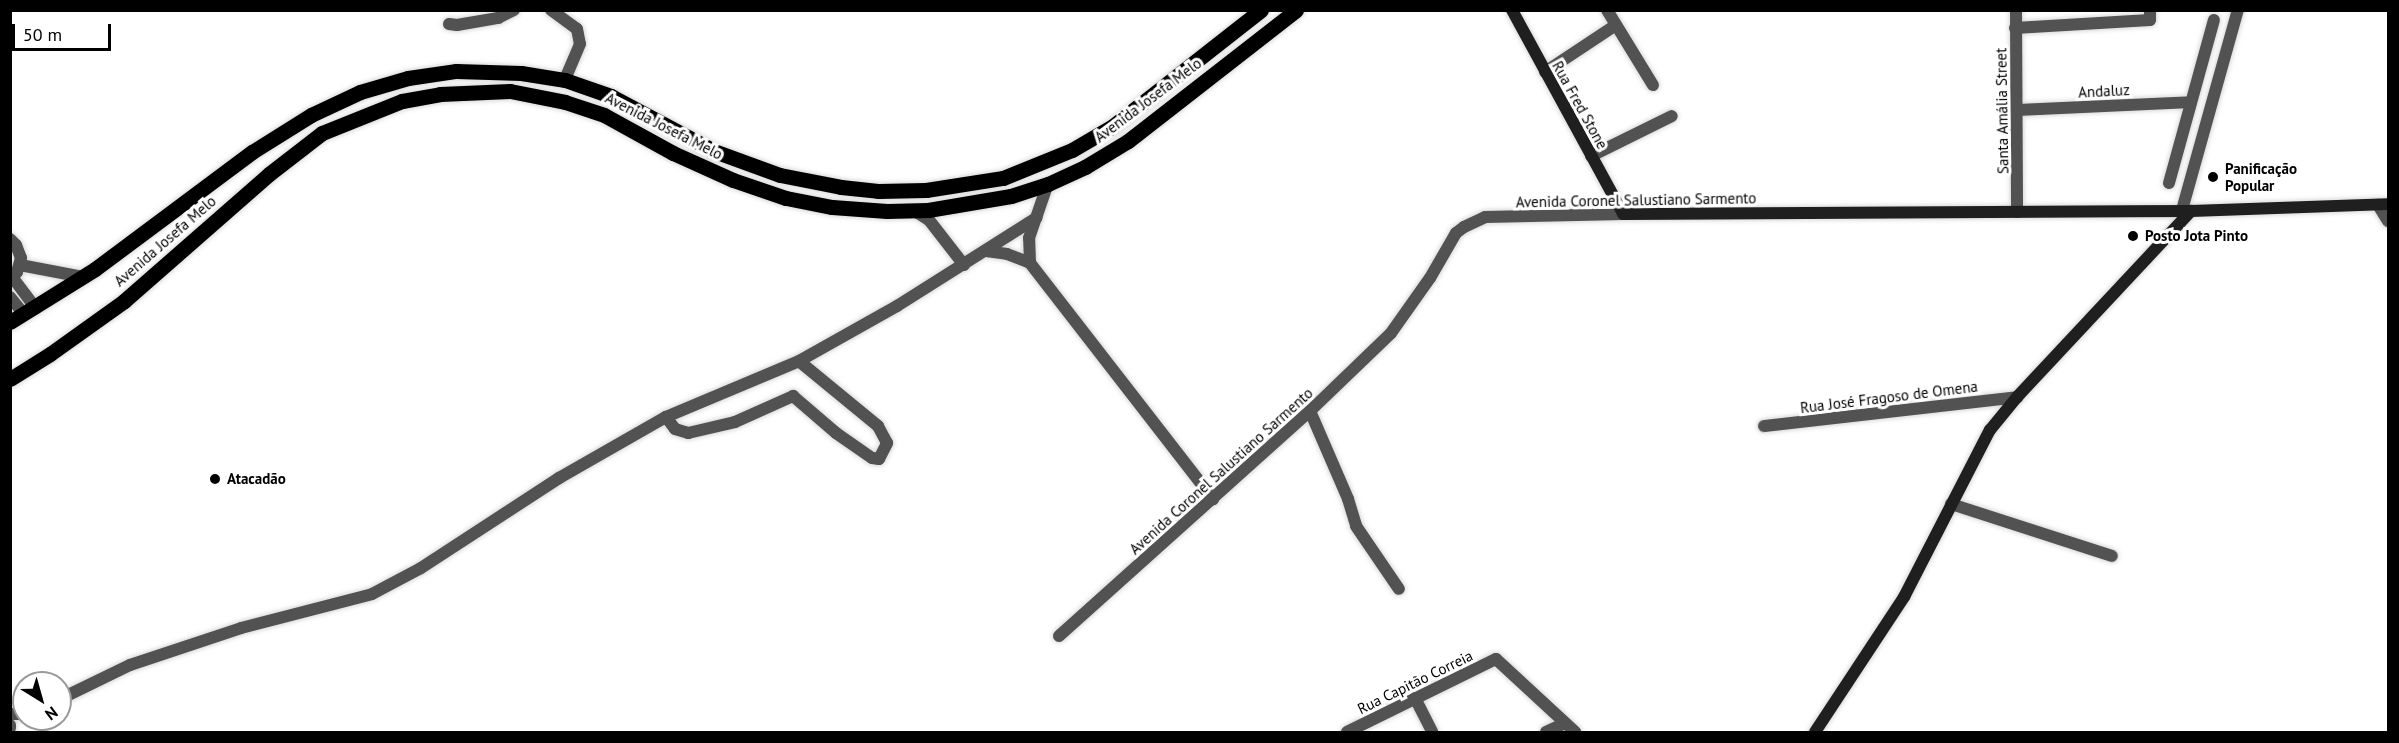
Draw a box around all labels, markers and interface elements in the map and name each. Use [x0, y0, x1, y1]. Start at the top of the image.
scale bar [15, 12, 114, 50]
text: 50 m [23, 23, 62, 46]
street label: Santa Amália Street [1992, 48, 2012, 174]
street label: Avenida Josefa Melo [1091, 54, 1205, 146]
street label: Rua Fred Stone [1548, 58, 1612, 152]
street label: Andaluz [2078, 81, 2130, 101]
street label: Avenida Josefa Melo [602, 89, 726, 163]
place label: Panificação Popular [2225, 159, 2297, 194]
marker: Panificação Popular [2206, 170, 2220, 184]
street label: Avenida Coronel Salustiano Sarmento [1516, 189, 1756, 211]
street label: Avenida Josefa Melo [110, 192, 220, 290]
place label: Posto Jota Pinto [2145, 227, 2248, 245]
marker: Posto Jota Pinto [2126, 229, 2140, 243]
street label: Rua José Fragoso de Omena [1799, 377, 1979, 417]
street label: Avenida Coronel Salustiano Sarmento [1126, 384, 1316, 558]
place label: Atacadão [227, 470, 286, 488]
marker: Atacadão [208, 472, 222, 486]
street label: Rua Capitão Correia [1354, 646, 1476, 718]
north arrow [12, 671, 72, 731]
text: N [41, 703, 62, 725]

